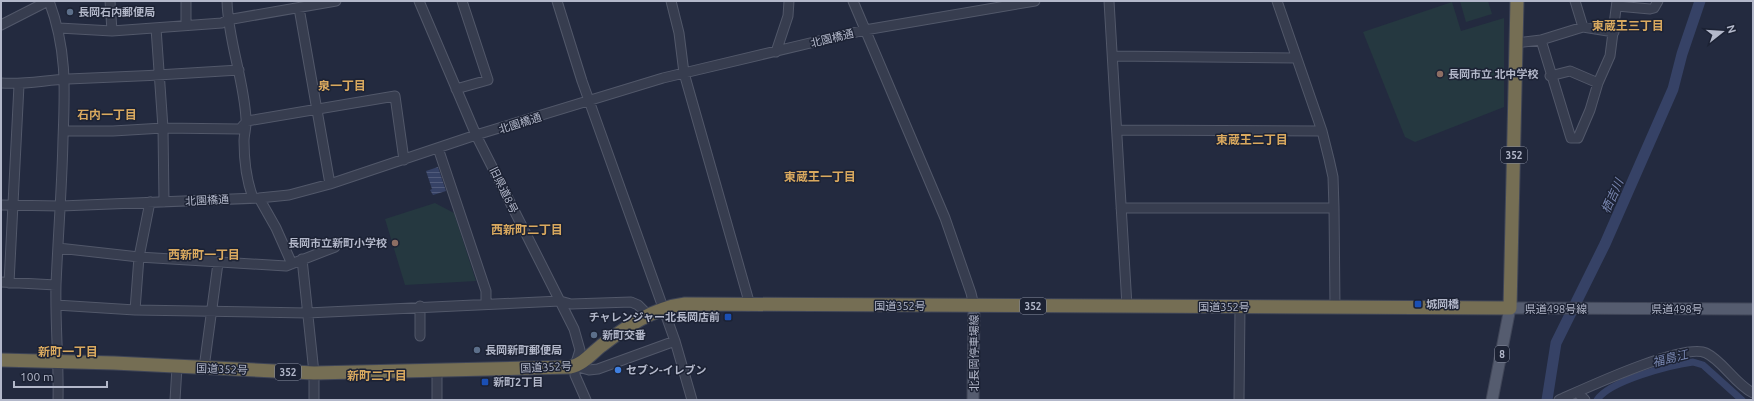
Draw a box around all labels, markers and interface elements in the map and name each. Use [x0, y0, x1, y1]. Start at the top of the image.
place label: 長岡石内郵便局 [78, 6, 155, 18]
marker: 長岡石内郵便局 [65, 7, 75, 17]
north arrow [1702, 12, 1742, 52]
district label: 東蔵王三丁目 [1592, 19, 1664, 32]
text: N [1725, 23, 1739, 35]
street label: 北園橋通 [809, 27, 855, 49]
place label: 長岡市立 北中学校 [1448, 68, 1539, 80]
marker: 長岡市立 北中学校 [1435, 69, 1445, 79]
district label: 泉一丁目 [318, 79, 366, 92]
district label: 石内一丁目 [77, 108, 137, 121]
street label: 北園橋通 [497, 110, 543, 136]
district label: 東蔵王二丁目 [1216, 133, 1288, 146]
road number: 352 [1501, 147, 1527, 163]
street label: 旧県道8号 [488, 165, 520, 215]
district label: 東蔵王一丁目 [784, 170, 856, 183]
water label: 栖吉川 [1599, 175, 1626, 215]
street label: 北園橋通 [185, 193, 229, 207]
district label: 西新町二丁目 [491, 223, 563, 236]
place label: 長岡市立新町小学校 [288, 237, 387, 249]
marker: 長岡市立新町小学校 [390, 238, 400, 248]
district label: 西新町一丁目 [168, 248, 240, 261]
road number: 352 [1020, 298, 1046, 314]
place label: 城岡橋 [1426, 298, 1459, 310]
marker: 城岡橋 [1413, 299, 1423, 309]
street label: 国道352号 [874, 300, 926, 312]
street label: 国道352号 [1198, 301, 1250, 313]
street label: 県道498号線 [1525, 303, 1587, 315]
street label: 県道498号 [1651, 303, 1703, 315]
place label: チャレンジャー北長岡店前 [589, 311, 720, 323]
marker: チャレンジャー北長岡店前 [723, 312, 733, 322]
street label: 北長岡停車場線 [968, 315, 980, 392]
place label: 新町交番 [602, 329, 646, 341]
marker: 新町交番 [589, 330, 599, 340]
place label: 長岡新町郵便局 [485, 344, 562, 356]
district label: 新町一丁目 [38, 345, 98, 358]
marker: 長岡新町郵便局 [472, 345, 482, 355]
road number: 8 [1495, 346, 1509, 362]
water label: 福島江 [1651, 347, 1691, 369]
street label: 国道352号 [520, 360, 572, 374]
street label: 国道352号 [196, 362, 248, 376]
scale bar [14, 363, 107, 389]
road number: 352 [275, 364, 301, 380]
place label: セブン-イレブン [626, 364, 707, 376]
marker: セブン-イレブン [613, 365, 623, 375]
district label: 新町二丁目 [347, 369, 407, 382]
text: 100 m [20, 370, 53, 383]
place label: 新町2丁目 [493, 376, 543, 388]
marker: 新町2丁目 [480, 377, 490, 387]

